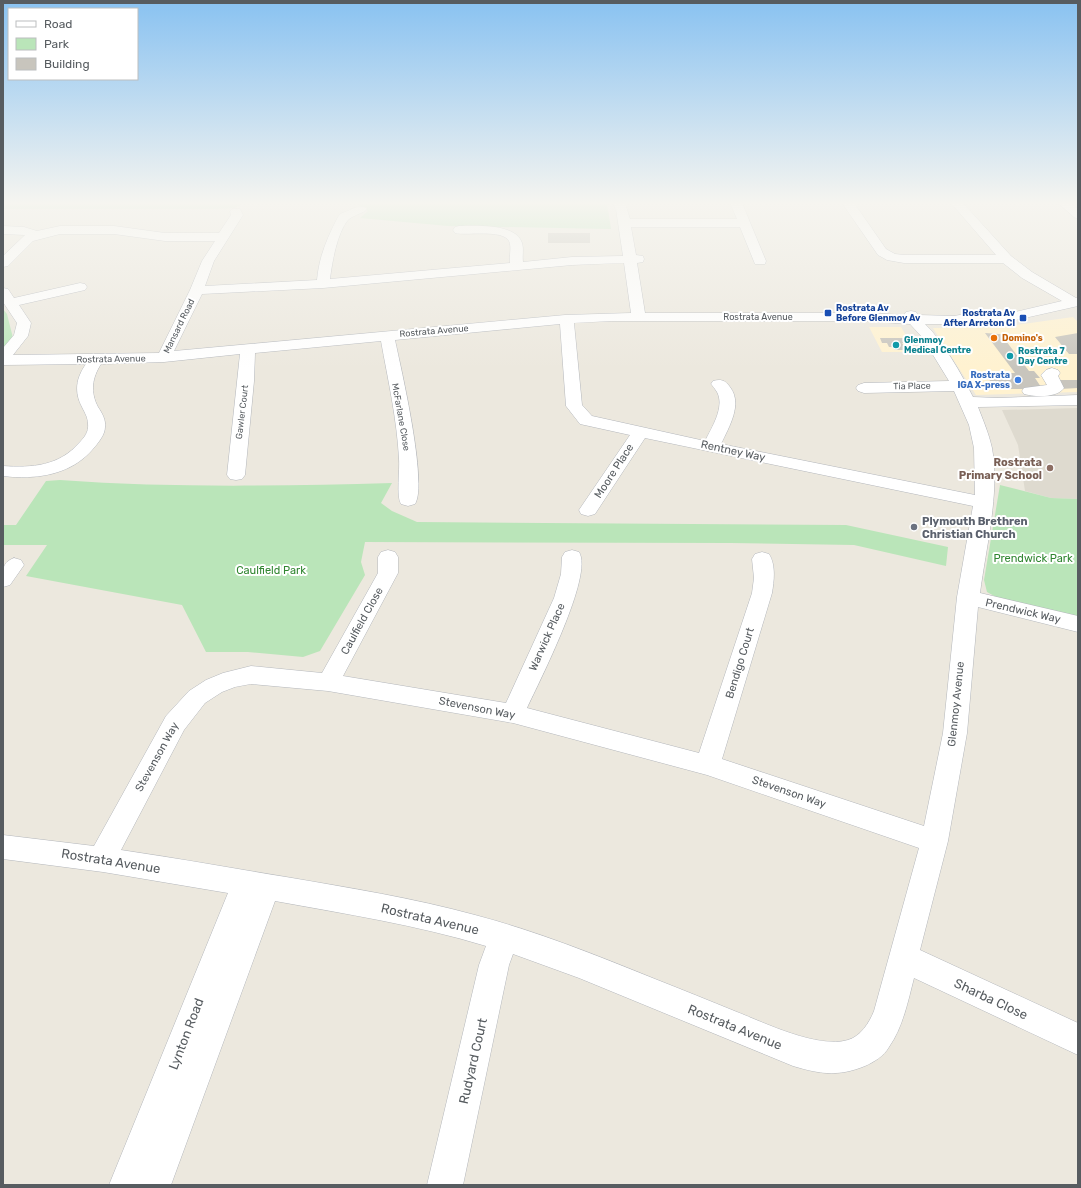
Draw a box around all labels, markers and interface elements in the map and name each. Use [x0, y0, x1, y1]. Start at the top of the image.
legend [8, 8, 138, 80]
text: Road [44, 17, 72, 31]
text: Park [44, 37, 70, 51]
text: Building [44, 57, 90, 71]
street label: Mansard Road [161, 297, 197, 355]
place label: Rostrata Av Before Glenmoy Av [836, 303, 921, 323]
marker: Rostrata Av Before Glenmoy Av [823, 308, 833, 318]
place label: Rostrata Av After Arreton Cl [943, 308, 1016, 328]
street label: Rostrata Avenue [723, 312, 793, 322]
marker: Rostrata Av After Arreton Cl [1018, 313, 1028, 323]
street label: Rostrata Avenue [399, 323, 469, 339]
marker: Domino's [989, 333, 999, 343]
place label: Domino's [1002, 333, 1043, 343]
place label: Glenmoy Medical Centre [904, 335, 972, 355]
marker: Glenmoy Medical Centre [891, 340, 901, 350]
place label: Rostrata 7 Day Centre [1018, 346, 1068, 366]
marker: Rostrata 7 Day Centre [1005, 351, 1015, 361]
street label: Rostrata Avenue [76, 353, 146, 365]
place label: Rostrata IGA X-press [957, 370, 1010, 390]
marker: Rostrata IGA X-press [1013, 375, 1023, 385]
street label: Tia Place [893, 381, 931, 391]
street label: McFarlane Close [390, 382, 412, 452]
street label: Gawler Court [234, 384, 250, 440]
street label: Rentney Way [700, 438, 766, 464]
street label: Moore Place [592, 441, 636, 501]
place label: Rostrata Primary School [959, 456, 1042, 482]
marker: Rostrata Primary School [1045, 463, 1055, 473]
place label: Plymouth Brethren Christian Church [922, 515, 1028, 541]
marker: Plymouth Brethren Christian Church [909, 522, 919, 532]
park label: Prendwick Park [993, 552, 1073, 565]
park label: Caulfield Park [236, 564, 306, 577]
street label: Caulfield Close [338, 585, 386, 657]
street label: Prendwick Way [984, 596, 1062, 626]
street label: Warwick Place [526, 601, 568, 673]
street label: Bendigo Court [723, 625, 757, 700]
street label: Glenmoy Avenue [945, 661, 967, 747]
street label: Stevenson Way [438, 694, 516, 722]
street label: Stevenson Way [133, 720, 181, 794]
street label: Stevenson Way [750, 773, 828, 811]
street label: Rostrata Avenue [60, 846, 162, 876]
street label: Rostrata Avenue [380, 900, 480, 938]
street label: Sharba Close [952, 975, 1030, 1023]
street label: Lynton Road [165, 996, 207, 1072]
street label: Rostrata Avenue [686, 1001, 784, 1053]
street label: Rudyard Court [456, 1017, 490, 1105]

